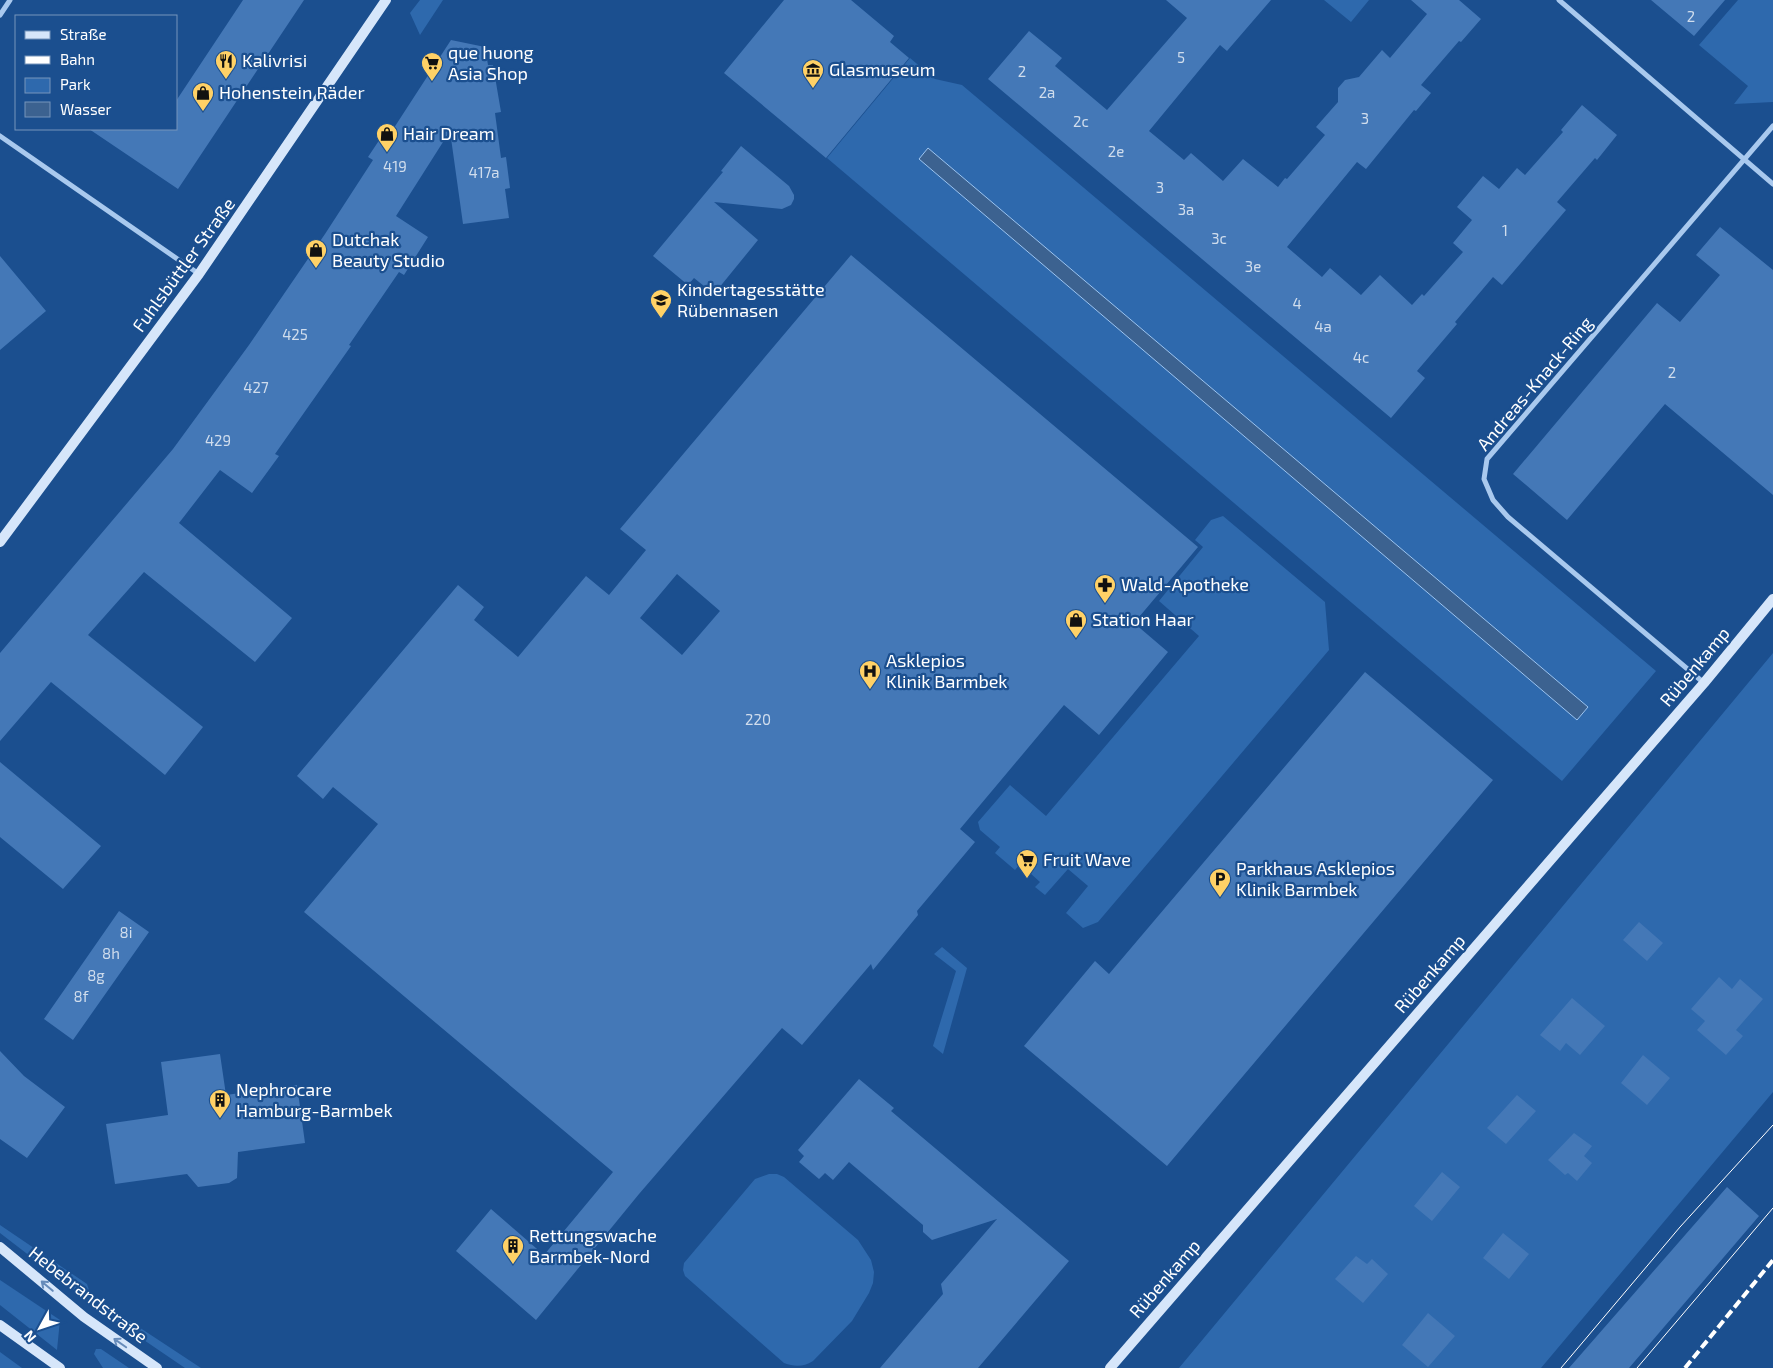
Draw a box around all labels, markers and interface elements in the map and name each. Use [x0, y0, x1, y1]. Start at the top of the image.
house number: 2 [1687, 7, 1695, 25]
legend [15, 15, 178, 130]
text: Straße [60, 25, 106, 43]
place label: que huong Asia Shop [448, 41, 534, 84]
house number: 5 [1177, 48, 1185, 66]
restaurant icon: Kalivrisi [214, 49, 238, 80]
place label: Kalivrisi [242, 49, 307, 71]
text: Bahn [60, 50, 95, 68]
supermarket icon: que huong Asia Shop [420, 51, 444, 82]
museum icon: Glasmuseum [801, 58, 825, 89]
place label: Glasmuseum [829, 58, 936, 80]
house number: 2 [1018, 62, 1026, 80]
text: Park [60, 75, 91, 93]
shop icon: Hohenstein Räder [191, 81, 215, 112]
place label: Hohenstein Räder [219, 81, 365, 103]
house number: 2a [1039, 83, 1055, 101]
text: Wasser [60, 100, 112, 118]
house number: 3 [1361, 109, 1369, 127]
house number: 2c [1073, 112, 1089, 130]
shop icon: Hair Dream [375, 122, 399, 153]
place label: Hair Dream [403, 122, 494, 144]
house number: 2e [1108, 142, 1124, 160]
house number: 419 [383, 157, 407, 175]
house number: 417a [468, 163, 500, 181]
house number: 3 [1156, 178, 1164, 196]
street label: Fuhlsbüttler Straße [127, 193, 239, 336]
house number: 3a [1178, 200, 1194, 218]
house number: 1 [1502, 221, 1508, 239]
place label: Dutchak Beauty Studio [332, 228, 445, 271]
house number: 3c [1211, 229, 1227, 247]
shop icon: Dutchak Beauty Studio [304, 238, 328, 269]
house number: 3e [1245, 257, 1261, 275]
place label: Kindertagesstätte Rübennasen [677, 278, 825, 321]
school or university icon: Kindertagesstätte Rübennasen [649, 288, 673, 319]
house number: 4 [1292, 294, 1302, 312]
street label: Andreas-Knack-Ring [1472, 312, 1597, 455]
house number: 4a [1314, 317, 1332, 335]
house number: 425 [282, 325, 308, 343]
house number: 4c [1353, 348, 1369, 366]
house number: 2 [1668, 363, 1676, 381]
house number: 427 [243, 378, 269, 396]
house number: 429 [205, 431, 231, 449]
pharmacy icon: Wald-Apotheke [1093, 573, 1117, 604]
place label: Wald-Apotheke [1121, 573, 1249, 595]
shop icon: Station Haar [1064, 608, 1088, 639]
place label: Station Haar [1092, 608, 1194, 630]
street label: Rübenkamp [1655, 622, 1734, 711]
place label: Asklepios Klinik Barmbek [886, 649, 1007, 692]
hospital icon: Asklepios Klinik Barmbek [858, 659, 882, 690]
house number: 220 [745, 710, 771, 728]
supermarket icon: Fruit Wave [1015, 848, 1039, 879]
place label: Fruit Wave [1043, 848, 1131, 870]
place label: Parkhaus Asklepios Klinik Barmbek [1236, 857, 1395, 900]
parking icon: Parkhaus Asklepios Klinik Barmbek [1208, 867, 1232, 898]
house number: 8i [120, 923, 132, 941]
street label: Rübenkamp [1389, 930, 1469, 1017]
house number: 8h [102, 944, 120, 962]
house number: 8g [87, 966, 105, 984]
house number: 8f [74, 987, 89, 1005]
place label: Nephrocare Hamburg-Barmbek [236, 1078, 393, 1121]
building icon: Nephrocare Hamburg-Barmbek [208, 1088, 232, 1119]
place label: Rettungswache Barmbek-Nord [529, 1224, 657, 1267]
building icon: Rettungswache Barmbek-Nord [501, 1234, 525, 1265]
street label: Rübenkamp [1124, 1235, 1204, 1322]
street label: Hebebrandstraße [25, 1241, 152, 1347]
one-way arrow [40, 1280, 53, 1291]
north arrow [15, 1303, 65, 1353]
text: N [20, 1327, 39, 1346]
one-way arrow [113, 1338, 127, 1348]

